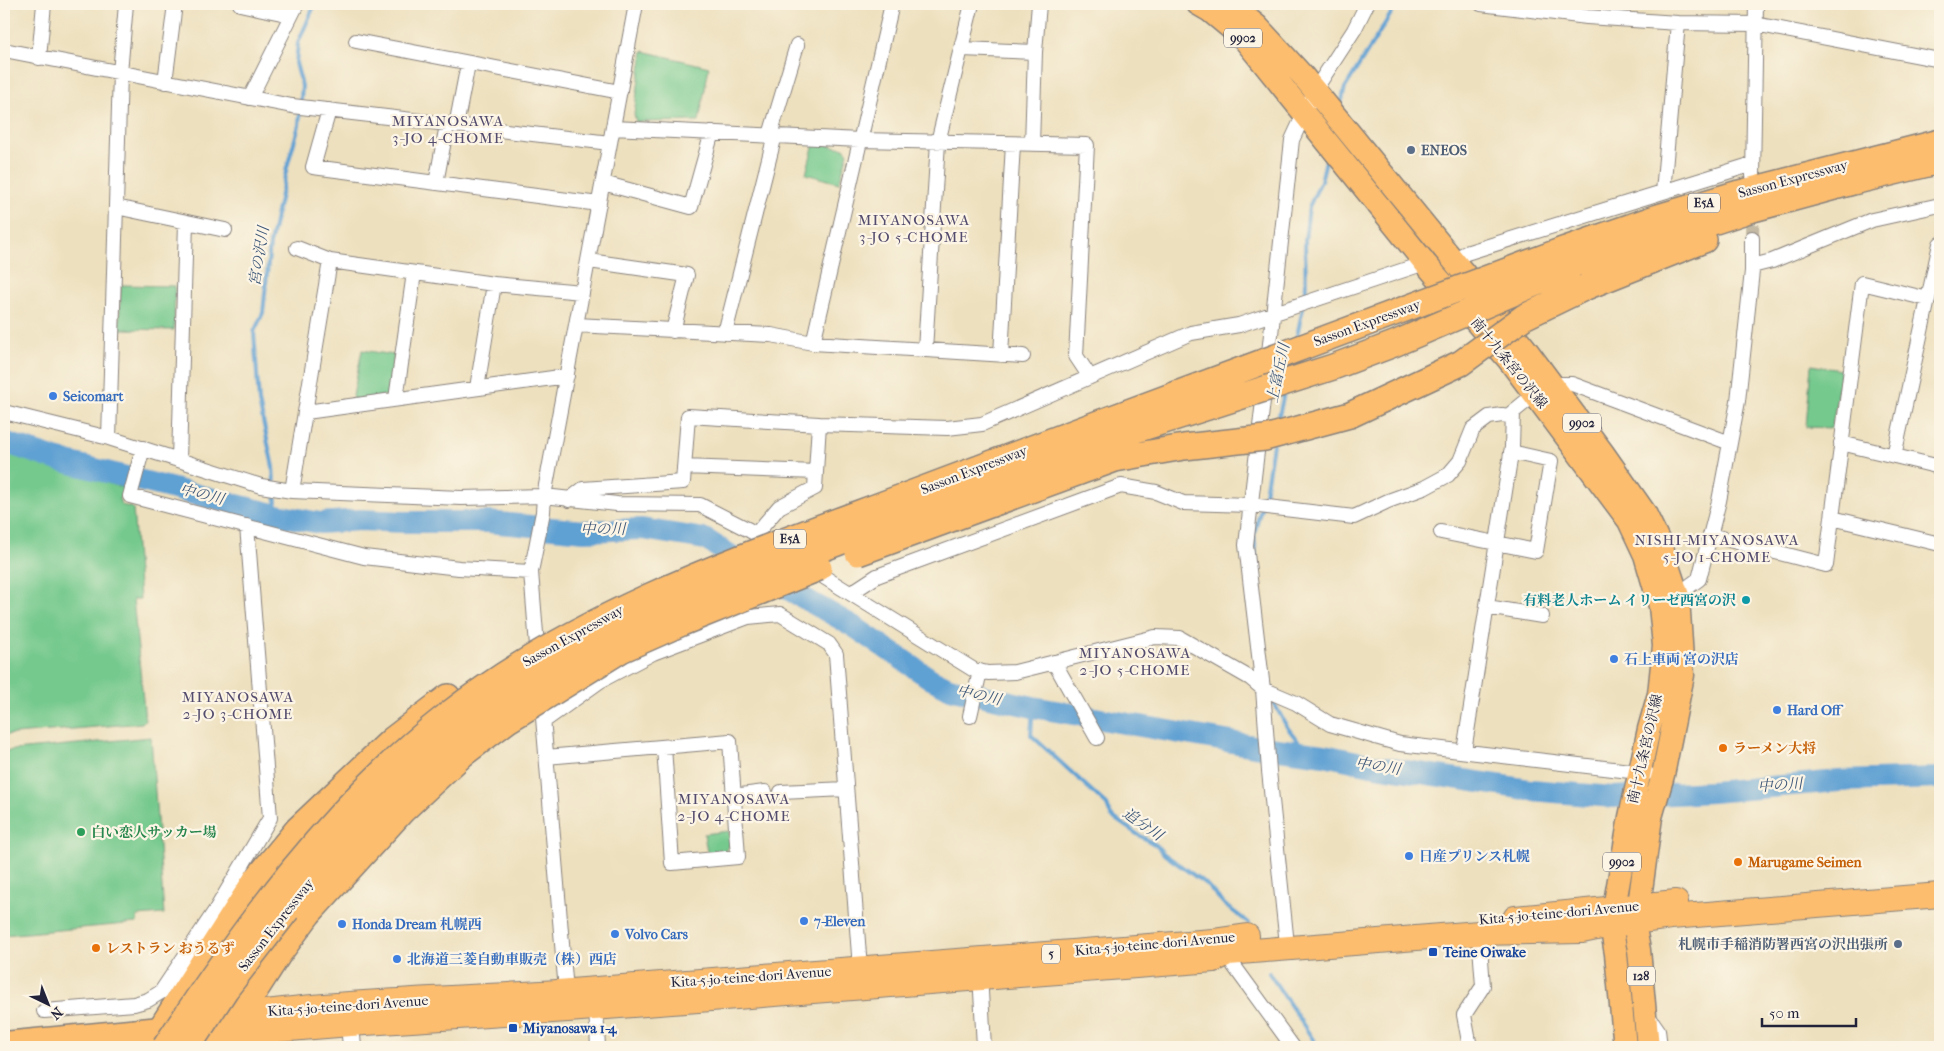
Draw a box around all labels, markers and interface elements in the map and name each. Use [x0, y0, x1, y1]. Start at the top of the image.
road number: 9902 [1224, 28, 1262, 48]
district label: MIYANOSAWA 3-JO 4-CHOME [392, 112, 504, 147]
place label: ENEOS [1421, 142, 1467, 159]
marker: ENEOS [1405, 144, 1417, 156]
street label: Sasson Expressway [1736, 156, 1850, 202]
road number: E5A [1688, 194, 1720, 212]
district label: MIYANOSAWA 3-JO 5-CHOME [858, 211, 970, 246]
water label: 宮の沢川 [245, 223, 273, 287]
street label: Sasson Expressway [1311, 296, 1423, 350]
street label: 南十九条宮の沢線 [1467, 314, 1551, 412]
water label: 上富丘川 [1263, 340, 1293, 404]
place label: Seicomart [63, 388, 125, 405]
marker: Seicomart [47, 390, 59, 402]
road number: 9902 [1563, 413, 1601, 432]
street label: Sasson Expressway [918, 442, 1030, 498]
water label: 中の川 [178, 480, 228, 509]
water label: 中の川 [580, 520, 627, 538]
road number: E5A [774, 530, 806, 548]
district label: NISHI-MIYANOSAWA 5-JO 1-CHOME [1634, 531, 1800, 566]
place label: 有料老人ホーム イリーゼ西宮の沢 [1523, 592, 1736, 609]
marker: 有料老人ホーム イリーゼ西宮の沢 [1740, 594, 1752, 606]
street label: Sasson Expressway [520, 601, 627, 671]
district label: MIYANOSAWA 2-JO 5-CHOME [1079, 644, 1191, 679]
place label: 石上車両 宮の沢店 [1624, 651, 1739, 668]
marker: 石上車両 宮の沢店 [1608, 653, 1620, 665]
water label: 中の川 [955, 681, 1005, 709]
district label: MIYANOSAWA 2-JO 3-CHOME [182, 688, 294, 723]
street label: 南十九条宮の沢線 [1624, 693, 1666, 805]
place label: Hard Off [1787, 702, 1844, 719]
marker: Hard Off [1771, 704, 1783, 716]
place label: ラーメン大将 [1733, 740, 1816, 757]
marker: ラーメン大将 [1717, 742, 1729, 754]
water label: 中の川 [1354, 754, 1404, 779]
water label: 中の川 [1757, 774, 1805, 796]
district label: MIYANOSAWA 2-JO 4-CHOME [677, 790, 791, 825]
water label: 追分川 [1119, 804, 1168, 845]
place label: 白い恋人サッカー場 [91, 824, 217, 841]
marker: 白い恋人サッカー場 [75, 826, 87, 838]
place label: 日産プリンス札幌 [1419, 848, 1530, 865]
marker: 日産プリンス札幌 [1403, 850, 1415, 862]
road number: 9902 [1603, 852, 1641, 872]
place label: Marugame Seimen [1747, 854, 1862, 871]
marker: Marugame Seimen [1732, 856, 1744, 868]
street label: Sasson Expressway [235, 875, 318, 975]
street label: Kita-5-jo-teine-dori Avenue [1478, 898, 1640, 928]
place label: 7-Eleven [813, 913, 866, 930]
marker: 7-Eleven [798, 915, 810, 927]
place label: Honda Dream 札幌西 [352, 916, 482, 933]
marker: Honda Dream 札幌西 [336, 918, 348, 930]
place label: Volvo Cars [624, 926, 689, 943]
marker: Volvo Cars [609, 928, 621, 940]
street label: Kita-5-jo-teine-dori Avenue [1074, 929, 1236, 959]
place label: 札幌市手稲消防署西宮の沢出張所 [1678, 936, 1888, 953]
marker: 札幌市手稲消防署西宮の沢出張所 [1892, 938, 1904, 950]
place label: レストラン おうるず [106, 940, 235, 957]
marker: レストラン おうるず [90, 942, 102, 954]
road number: 5 [1042, 944, 1060, 964]
place label: Teine Oiwake [1442, 944, 1526, 961]
marker: Teine Oiwake [1427, 946, 1439, 958]
place label: 北海道三菱自動車販売（株）西店 [407, 951, 617, 968]
marker: 北海道三菱自動車販売（株）西店 [391, 953, 403, 965]
street label: Kita-5-jo-teine-dori Avenue [670, 963, 832, 991]
road number: 128 [1627, 966, 1655, 986]
north arrow [22, 978, 72, 1028]
street label: Kita-5-jo-teine-dori Avenue [267, 992, 429, 1020]
scale bar [1762, 996, 1855, 1028]
text: N [47, 1003, 66, 1023]
text: 50 m [1769, 1004, 1800, 1022]
place label: Miyanosawa 1-4 [522, 1020, 617, 1037]
marker: Miyanosawa 1-4 [507, 1022, 519, 1034]

